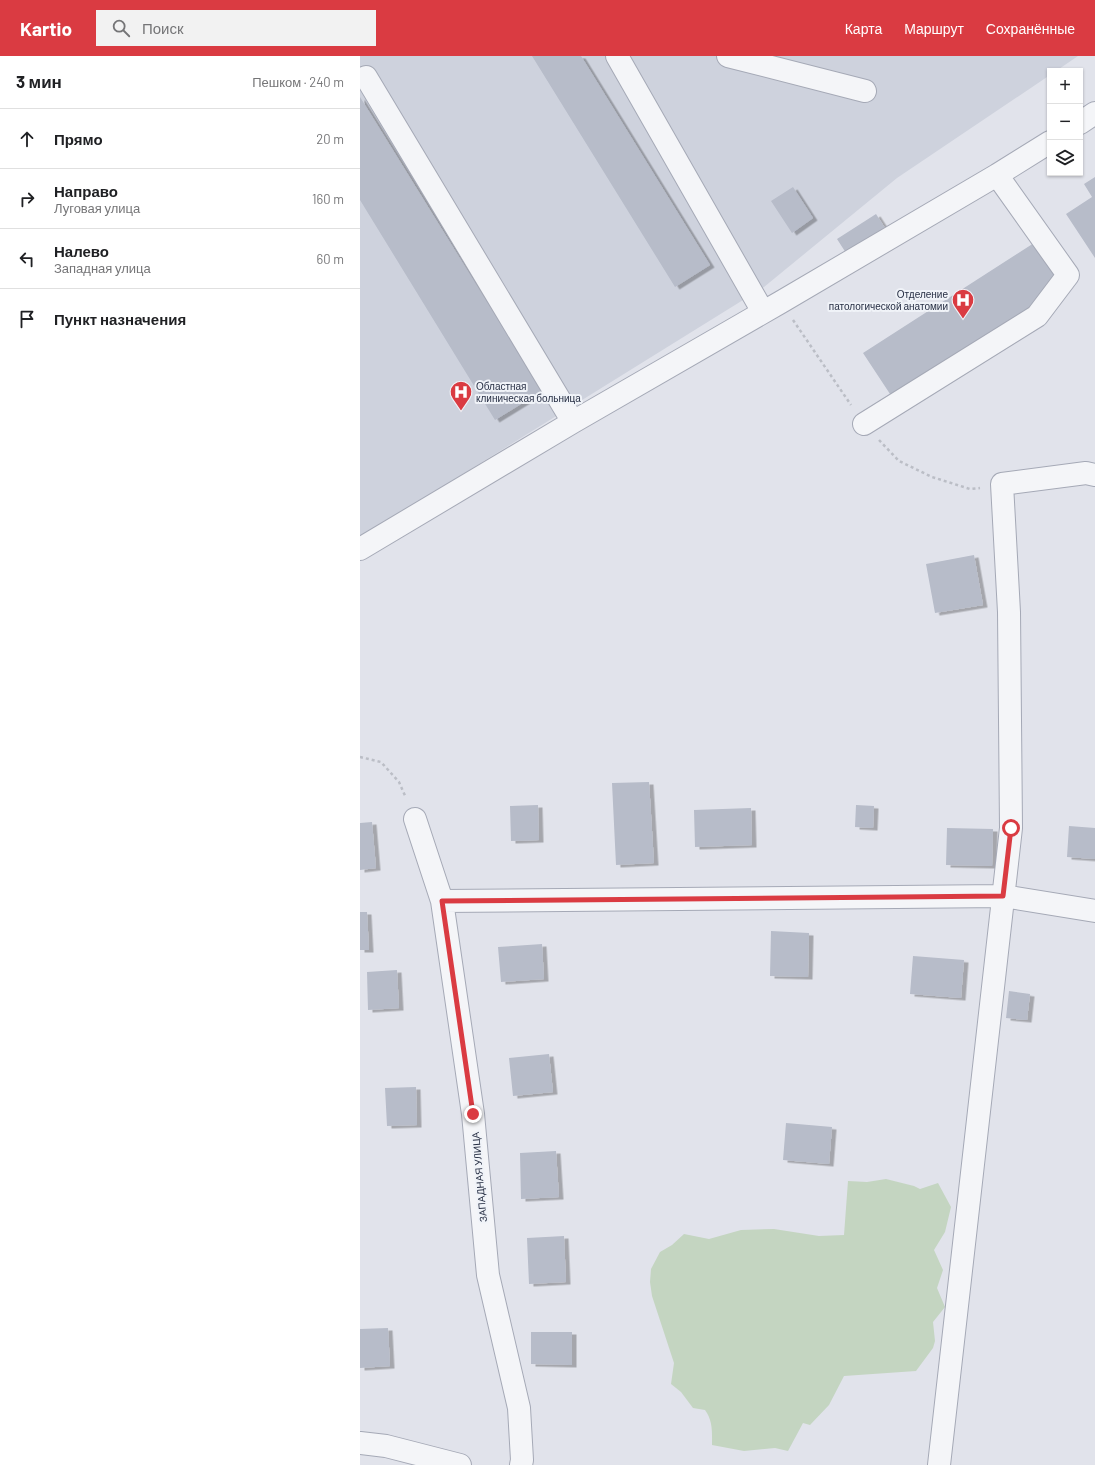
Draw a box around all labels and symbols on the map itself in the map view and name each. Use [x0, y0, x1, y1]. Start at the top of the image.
hospital icon: Отделение патологической анатомии [950, 287, 976, 320]
place label: Отделение патологической анатомии [829, 288, 948, 312]
hospital icon: Областная клиническая больница [448, 379, 474, 412]
place label: Областная клиническая больница [476, 380, 581, 404]
route start [1002, 819, 1020, 837]
route end [464, 1105, 482, 1123]
street label: ЗАПАДНАЯ УЛИЦА [469, 1131, 489, 1223]

